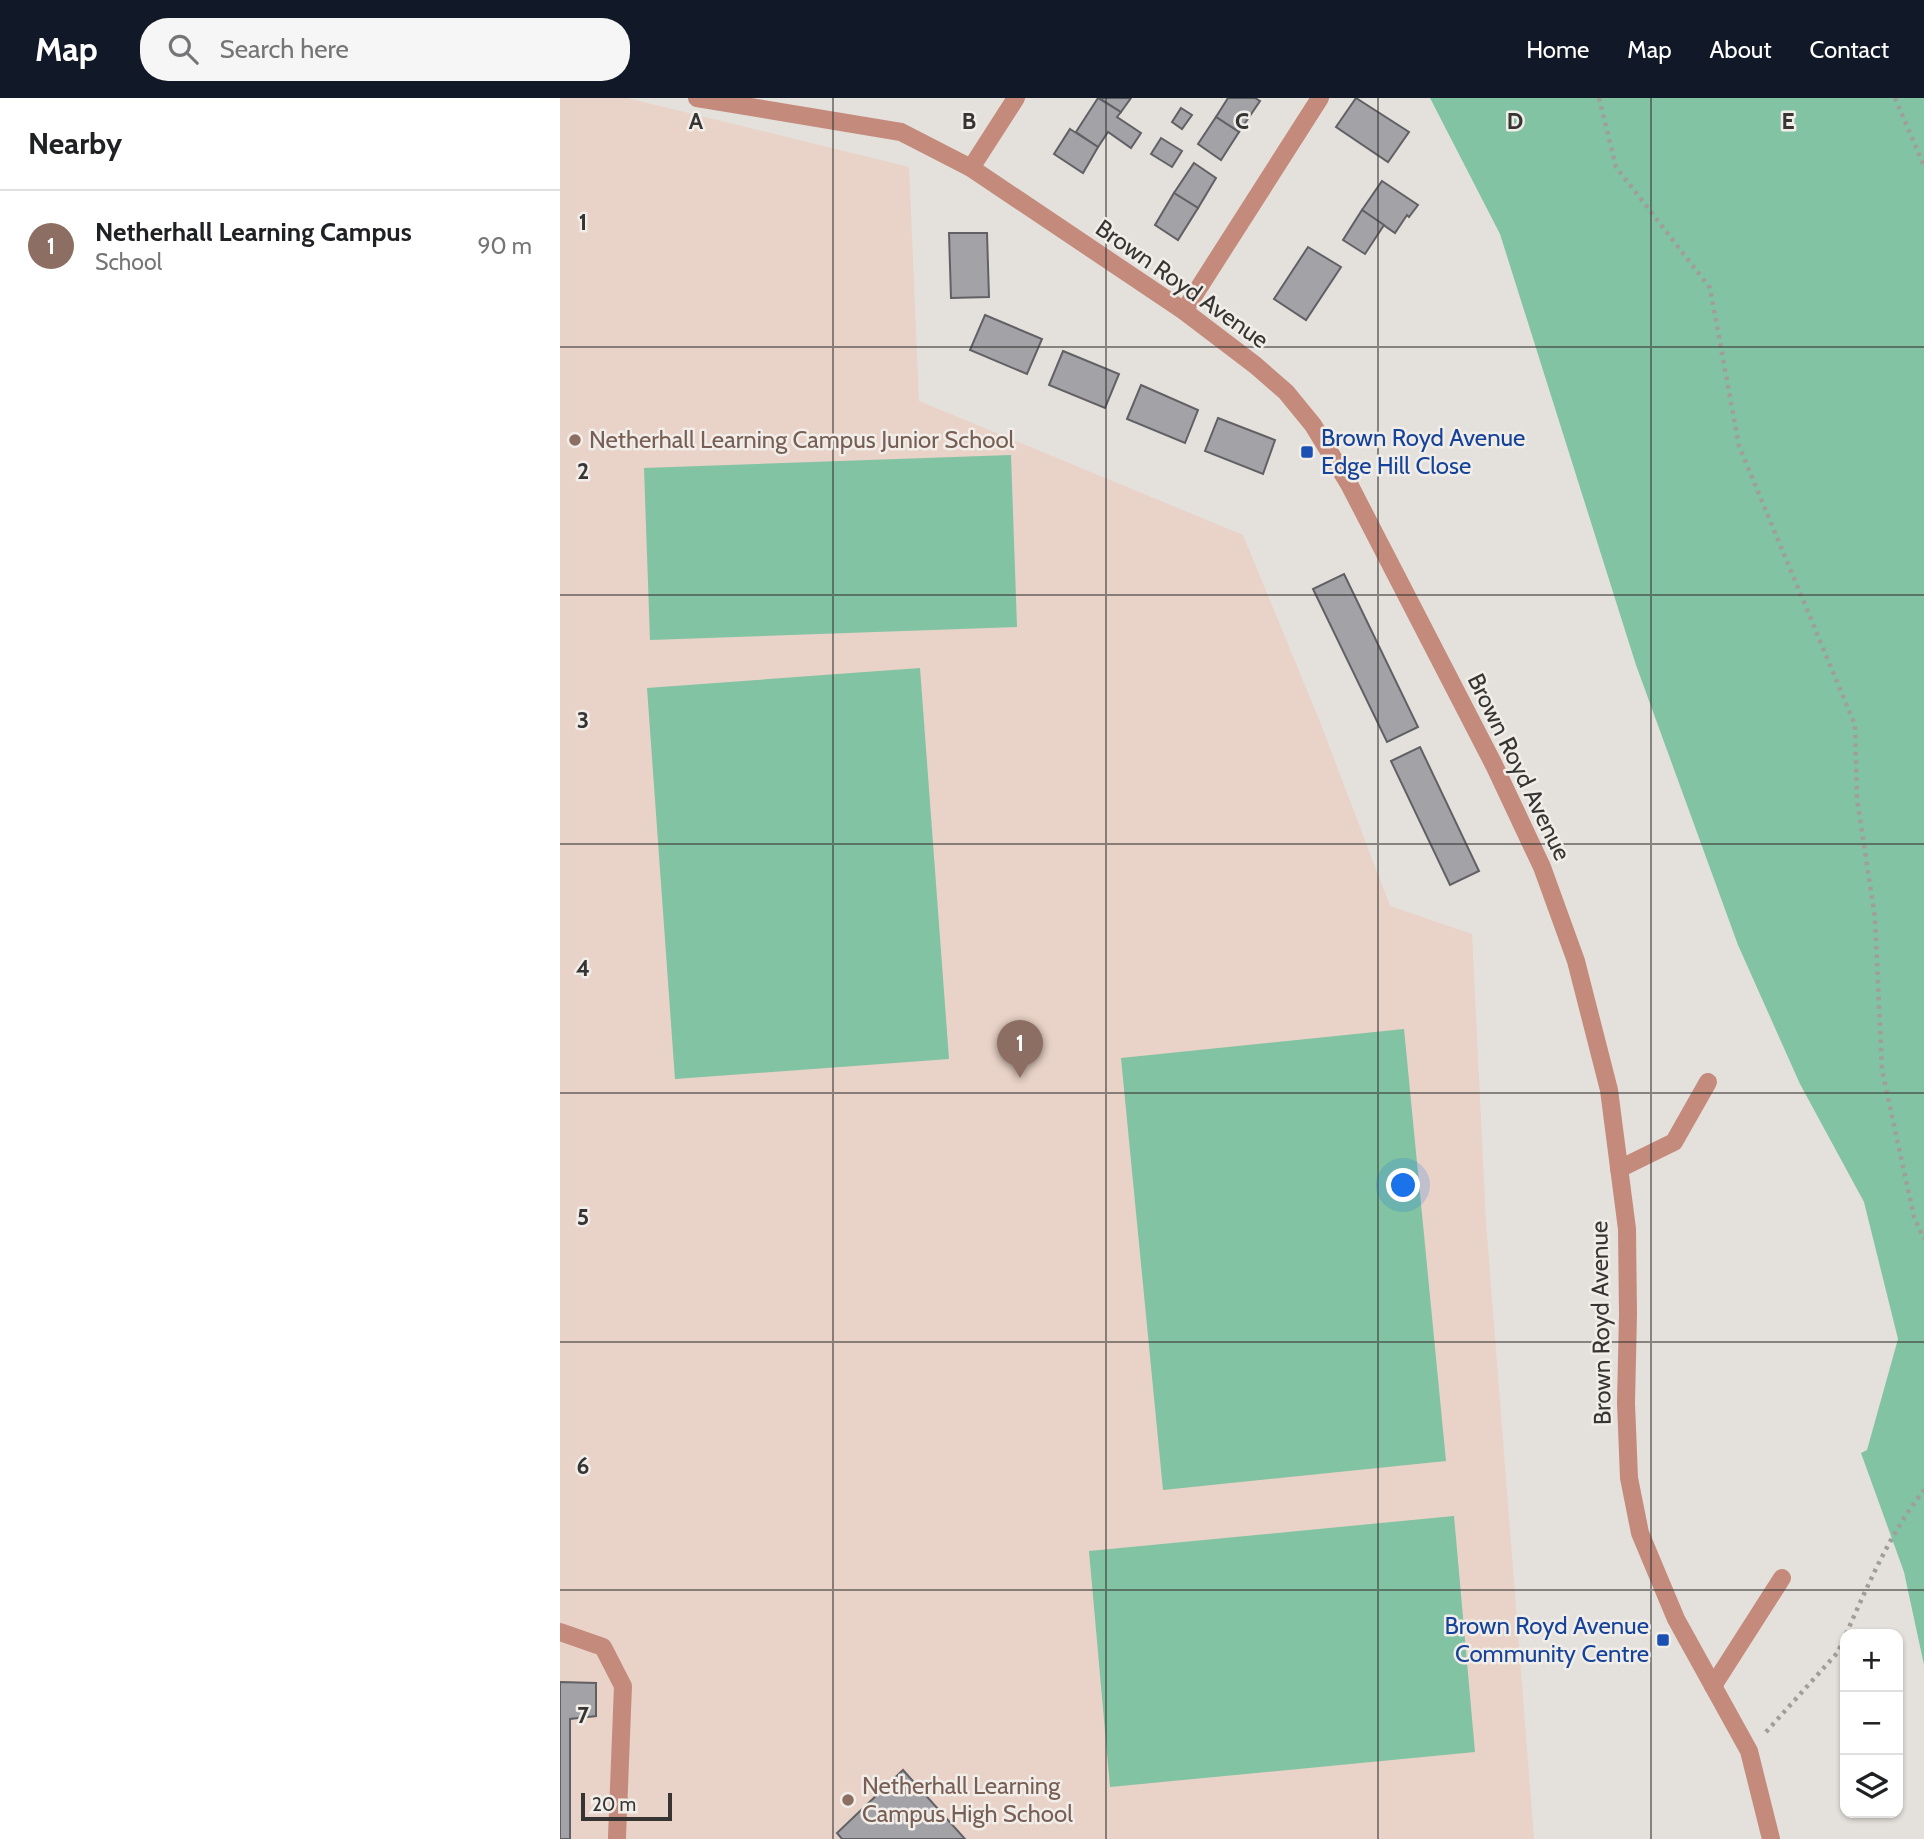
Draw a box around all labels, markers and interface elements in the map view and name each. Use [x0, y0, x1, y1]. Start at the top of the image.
search box [140, 18, 630, 81]
text: Map [35, 29, 98, 69]
icon: search [164, 30, 202, 68]
text: Search here [220, 33, 349, 65]
text: Home [1526, 35, 1589, 64]
text: Map [1627, 35, 1672, 64]
text: About [1710, 35, 1772, 64]
text: Contact [1810, 35, 1889, 64]
text: A [689, 107, 704, 135]
text: B [962, 107, 976, 135]
text: C [1235, 107, 1249, 135]
text: D [1507, 107, 1523, 135]
text: E [1781, 107, 1795, 135]
text: Nearby [28, 125, 122, 162]
text: 1 [579, 208, 587, 236]
street label: Brown Royd Avenue [1090, 213, 1274, 354]
text: Netherhall Learning Campus [95, 216, 412, 248]
text: 1 [47, 232, 55, 260]
text: 90 m [478, 232, 532, 260]
text: School [95, 248, 162, 276]
place label: Brown Royd Avenue Edge Hill Close [1321, 423, 1525, 480]
place label: Netherhall Learning Campus Junior School [589, 425, 1015, 454]
marker: Netherhall Learning Campus Junior School [567, 432, 583, 448]
marker: Brown Royd Avenue Edge Hill Close [1299, 444, 1315, 460]
text: 2 [577, 457, 589, 485]
street label: Brown Royd Avenue [1462, 669, 1577, 865]
text: 3 [577, 706, 589, 734]
text: 4 [576, 954, 590, 982]
pin: 1 [997, 1020, 1043, 1078]
your location [1386, 1168, 1420, 1202]
text: 5 [577, 1203, 589, 1231]
street label: Brown Royd Avenue [1584, 1221, 1617, 1425]
text: 6 [577, 1452, 589, 1480]
place label: Brown Royd Avenue Community Centre [1445, 1611, 1649, 1668]
map controls [1840, 1629, 1903, 1818]
button: + [1840, 1629, 1903, 1692]
marker: Brown Royd Avenue Community Centre [1655, 1632, 1671, 1648]
button: − [1840, 1692, 1903, 1755]
text: 7 [577, 1701, 589, 1729]
button: layers [1840, 1755, 1903, 1818]
place label: Netherhall Learning Campus High School [862, 1771, 1073, 1828]
scale bar [581, 1790, 672, 1822]
marker: Netherhall Learning Campus High School [840, 1792, 856, 1808]
text: 20 m [592, 1793, 636, 1816]

